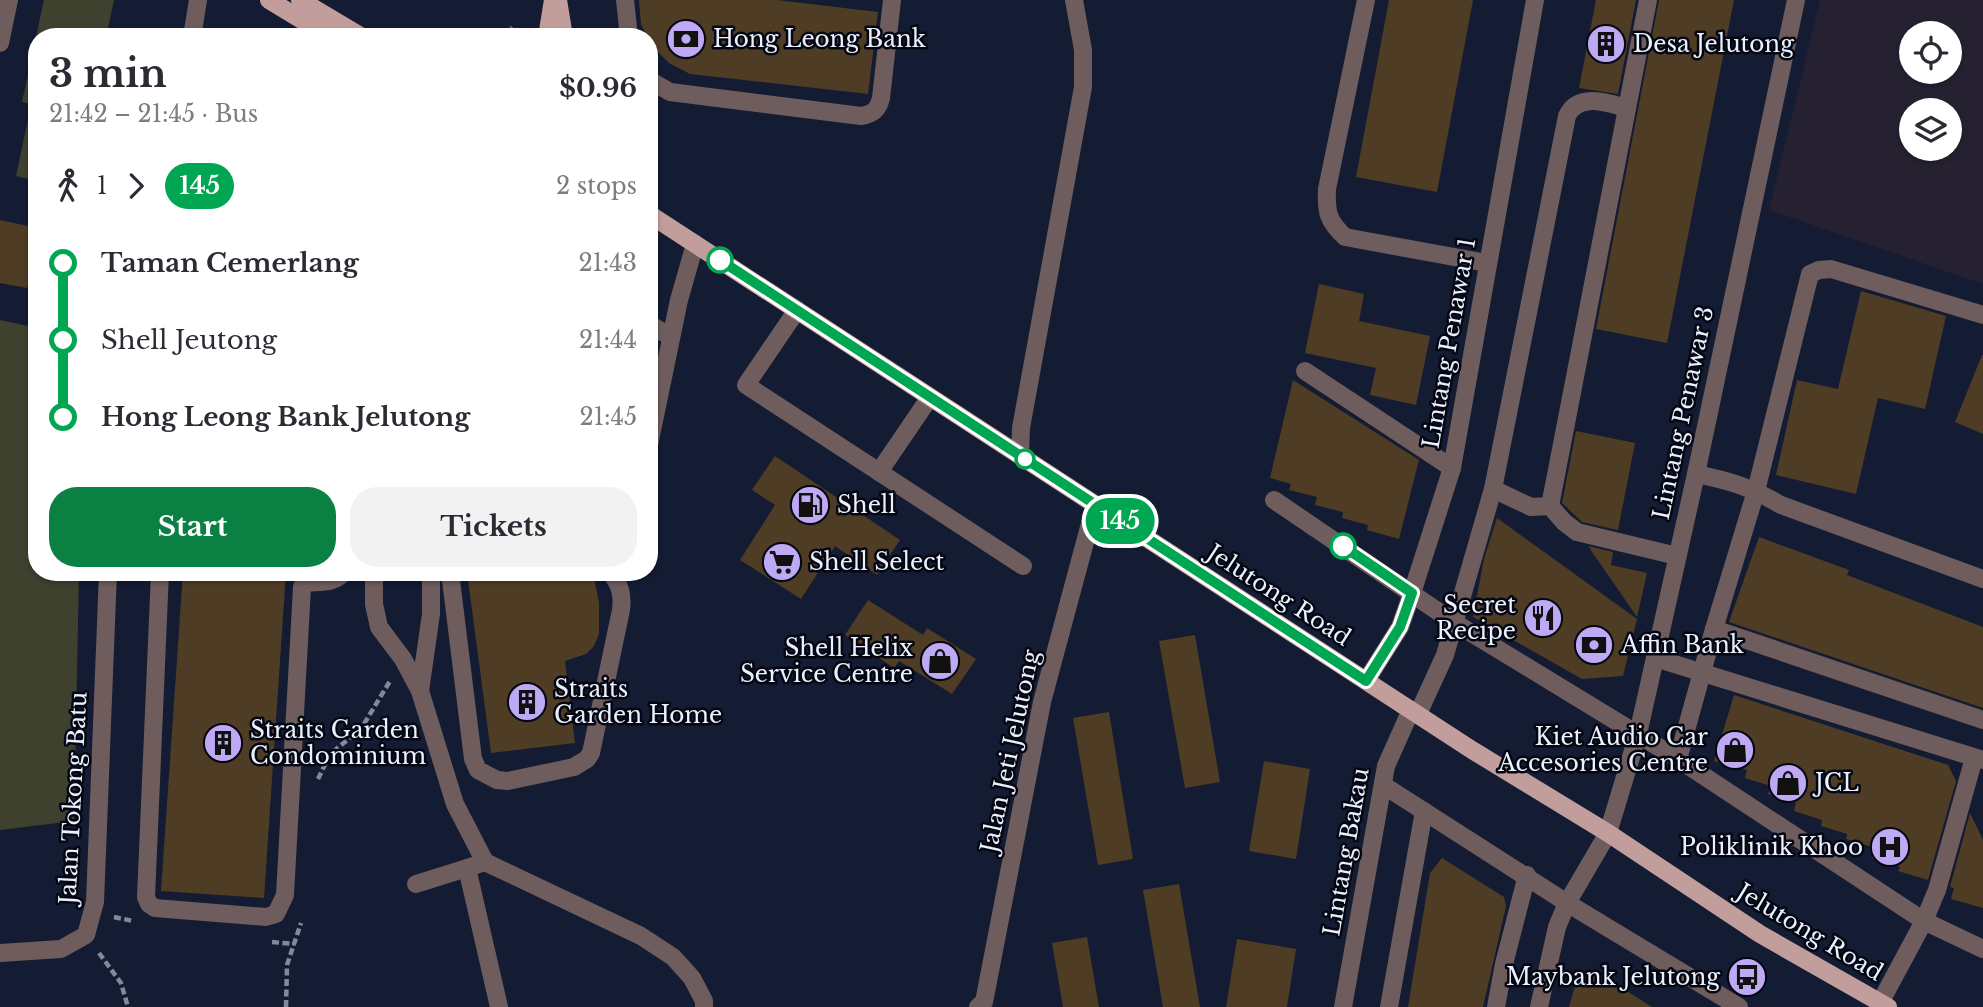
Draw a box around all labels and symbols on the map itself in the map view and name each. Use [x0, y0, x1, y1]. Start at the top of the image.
bank icon: Hong Leong Bank [665, 18, 707, 60]
building icon: Desa Jelutong [1585, 23, 1627, 65]
place label: Hong Leong Bank [713, 25, 927, 53]
place label: Desa Jelutong [1633, 30, 1794, 58]
street label: Lintang Penawar 1 [1417, 235, 1481, 451]
unlabelled marker [707, 247, 733, 273]
street label: Lintang Penawar 3 [1647, 304, 1719, 522]
unlabelled marker [1015, 449, 1035, 469]
fuel station icon: Shell [789, 484, 831, 526]
place label: Shell [837, 491, 896, 519]
line badge: 145 [1080, 498, 1160, 544]
unlabelled marker [1330, 533, 1356, 559]
street label: Jelutong Road [1199, 537, 1356, 652]
supermarket icon: Shell Select [761, 541, 803, 583]
place label: Shell Select [809, 548, 944, 576]
place label: Secret Recipe [1436, 591, 1516, 645]
restaurant icon: Secret Recipe [1522, 597, 1564, 639]
bank icon: Affin Bank [1573, 624, 1615, 666]
place label: Affin Bank [1620, 631, 1745, 659]
place label: Shell Helix Service Centre [740, 634, 913, 688]
shop icon: Shell Helix Service Centre [919, 640, 961, 682]
street label: Jalan Jeti Jelutong [974, 647, 1045, 858]
place label: Straits Garden Home [554, 675, 722, 729]
building icon: Straits Garden Home [506, 681, 548, 723]
street label: Jalan Tokong Batu [53, 691, 93, 908]
place label: Straits Garden Condominium [250, 716, 427, 770]
building icon: Straits Garden Condominium [202, 722, 244, 764]
place label: Kiet Audio Car Accesories Centre [1497, 723, 1708, 777]
shop icon: Kiet Audio Car Accesories Centre [1714, 729, 1756, 771]
shop icon: JCL [1767, 762, 1809, 804]
street label: Lintang Bakau [1317, 766, 1375, 938]
place label: JCL [1812, 769, 1859, 797]
hospital icon: Poliklinik Khoo [1869, 826, 1911, 868]
place label: Poliklinik Khoo [1680, 833, 1863, 861]
street label: Jelutong Road [1729, 876, 1888, 987]
bus stop icon: Maybank Jelutong [1726, 956, 1768, 998]
place label: Maybank Jelutong [1506, 963, 1720, 991]

